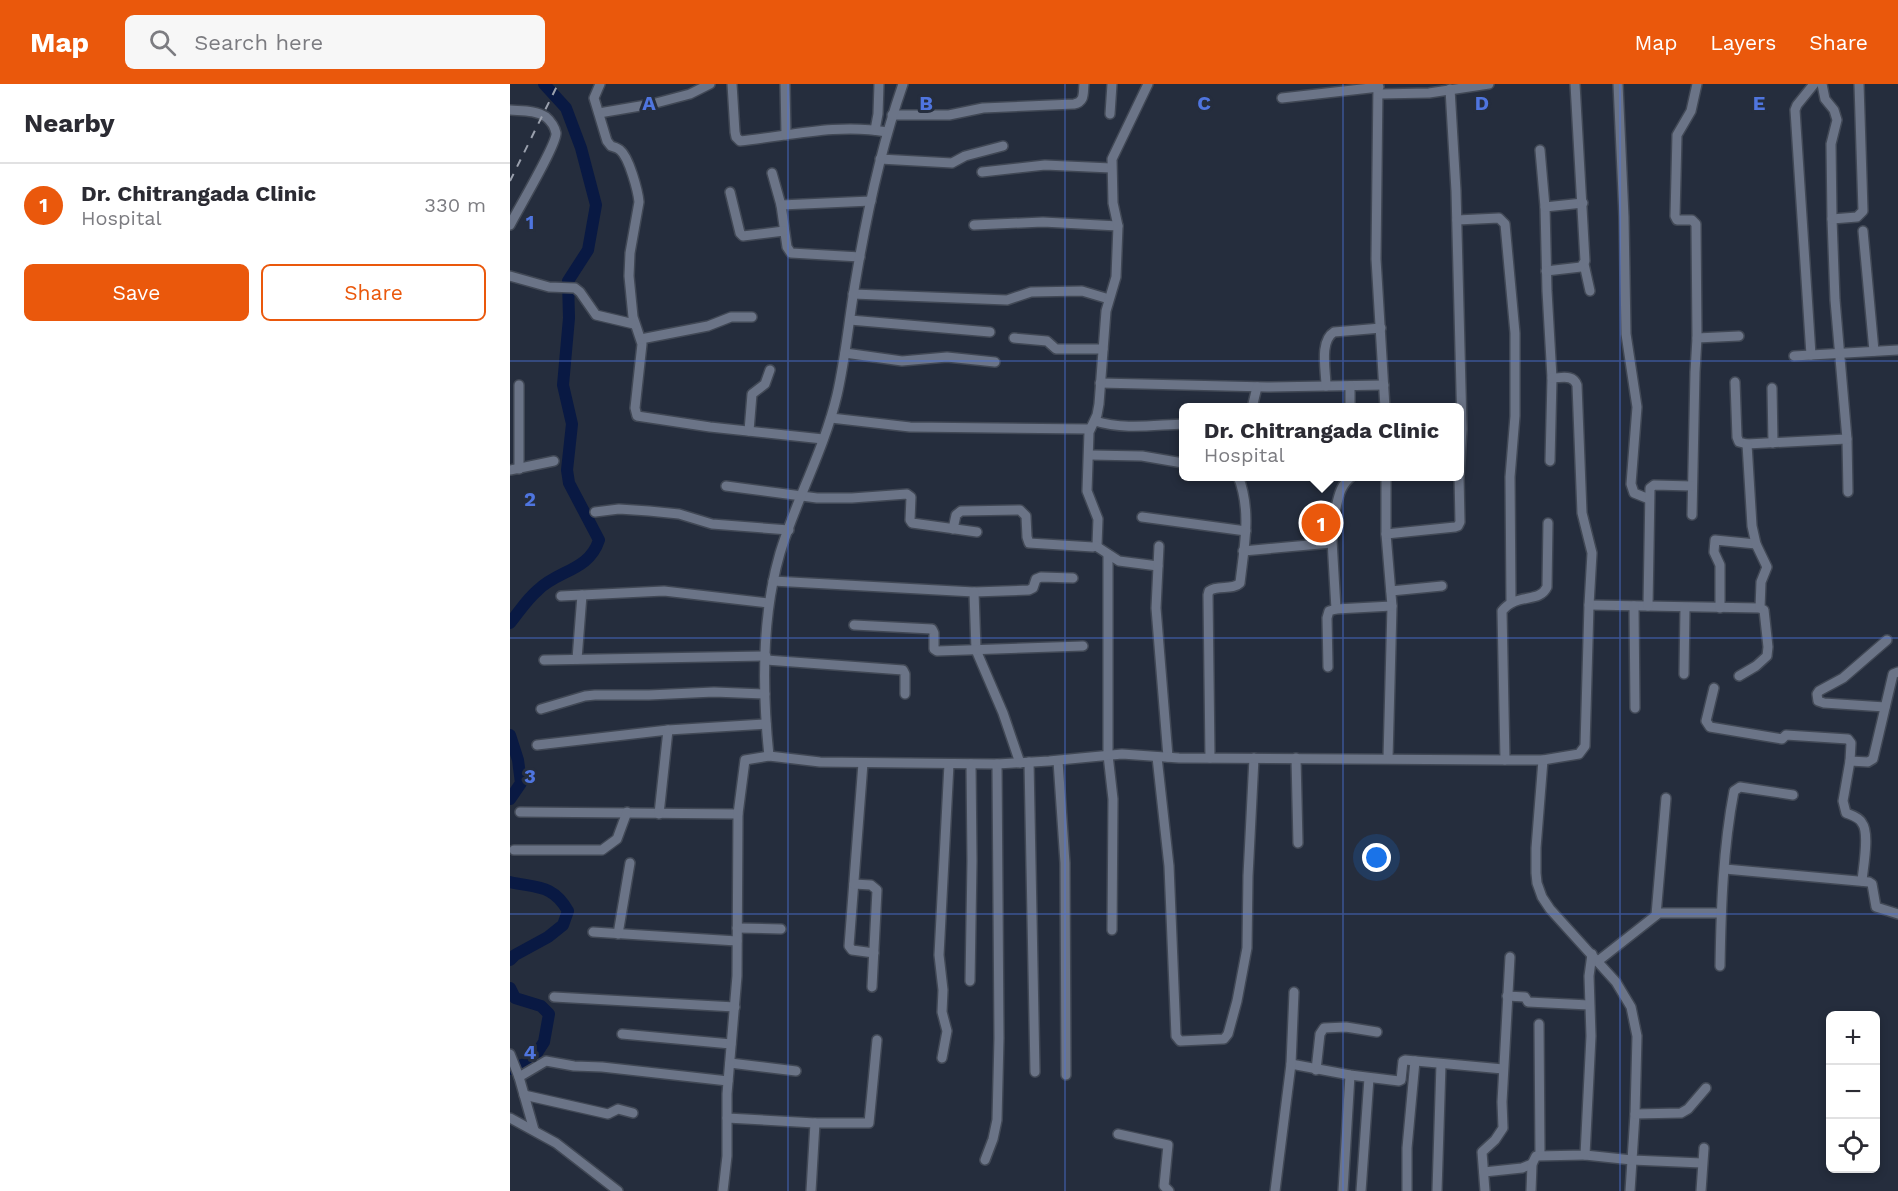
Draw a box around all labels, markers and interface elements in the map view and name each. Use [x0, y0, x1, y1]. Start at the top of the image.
search box [125, 15, 545, 69]
text: Map [30, 26, 89, 59]
icon: search [146, 26, 179, 59]
text: Search here [194, 30, 323, 55]
text: Map [1634, 30, 1677, 55]
text: Layers [1710, 30, 1776, 55]
text: Share [1809, 30, 1868, 55]
text: A [642, 91, 656, 115]
text: B [919, 91, 933, 115]
text: C [1197, 91, 1211, 115]
text: D [1475, 91, 1489, 115]
text: E [1753, 91, 1765, 115]
text: Nearby [24, 108, 115, 138]
text: Dr. Chitrangada Clinic [81, 181, 316, 206]
text: 1 [39, 193, 48, 217]
text: 330 m [424, 193, 486, 217]
text: Hospital [81, 206, 162, 230]
text: 1 [526, 210, 534, 234]
button: Save [24, 264, 249, 321]
button: Share [261, 264, 486, 321]
popup [1179, 403, 1464, 481]
text: Dr. Chitrangada Clinic [1204, 418, 1439, 443]
text: Hospital [1204, 443, 1285, 467]
text: 2 [524, 487, 536, 511]
pin: 1 [1302, 500, 1340, 546]
text: 3 [524, 764, 536, 788]
your location [1362, 843, 1391, 872]
map controls [1826, 1011, 1880, 1173]
button: + [1826, 1011, 1880, 1065]
text: 4 [524, 1040, 537, 1064]
button: − [1826, 1065, 1880, 1119]
button: locate [1826, 1119, 1880, 1173]

